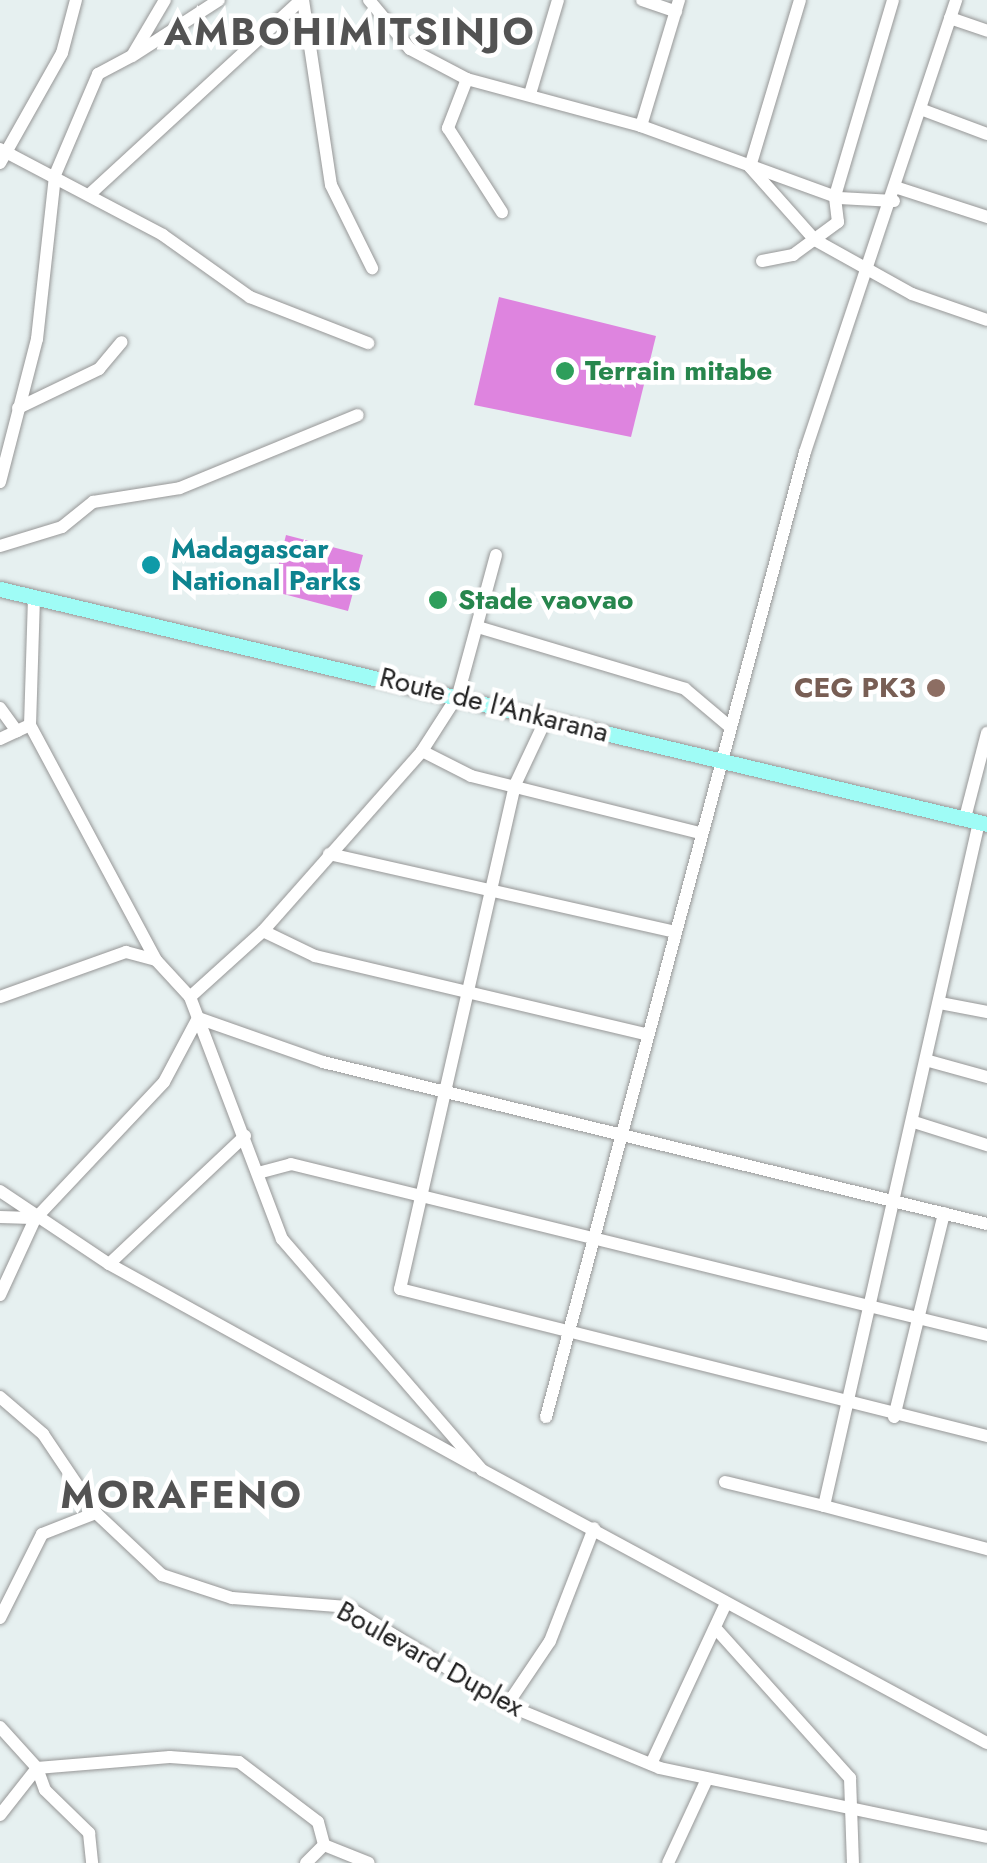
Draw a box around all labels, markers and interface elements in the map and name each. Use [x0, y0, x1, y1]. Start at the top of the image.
district label: AMBOHIMITSINJO [164, 9, 536, 55]
place label: Terrain mitabe [585, 354, 772, 388]
marker: Terrain mitabe [554, 360, 576, 382]
place label: Madagascar National Parks [171, 532, 361, 598]
marker: Madagascar National Parks [140, 554, 162, 576]
place label: Stade vaovao [458, 583, 634, 617]
marker: Stade vaovao [427, 589, 449, 611]
street label: Route de l'Ankarana [376, 660, 612, 750]
place label: CEG PK3 [794, 671, 916, 705]
marker: CEG PK3 [925, 677, 947, 699]
district label: MORAFENO [61, 1472, 303, 1518]
street label: Boulevard Duplex [331, 1594, 529, 1724]

